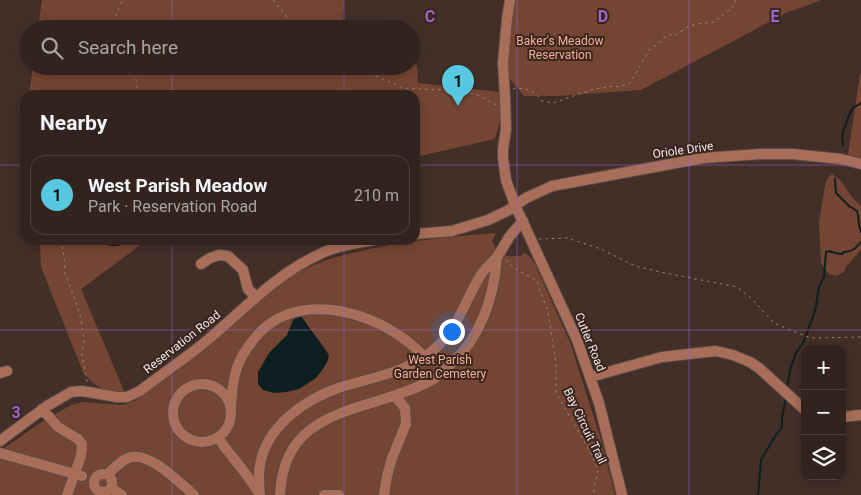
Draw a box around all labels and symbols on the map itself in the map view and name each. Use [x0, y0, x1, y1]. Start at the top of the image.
text: C [425, 7, 435, 26]
text: D [598, 7, 608, 26]
text: E [771, 7, 780, 26]
park label: Baker's Meadow Reservation [516, 34, 604, 62]
pin: 1 [442, 65, 474, 106]
street label: Oriole Drive [652, 139, 714, 161]
street label: Reservation Road [141, 308, 223, 376]
street label: Cutler Road [572, 311, 608, 373]
your location [439, 319, 465, 345]
park label: West Parish Garden Cemetery [394, 353, 487, 381]
street label: Bay Circuit Trail [561, 386, 609, 466]
text: 3 [11, 403, 21, 422]

